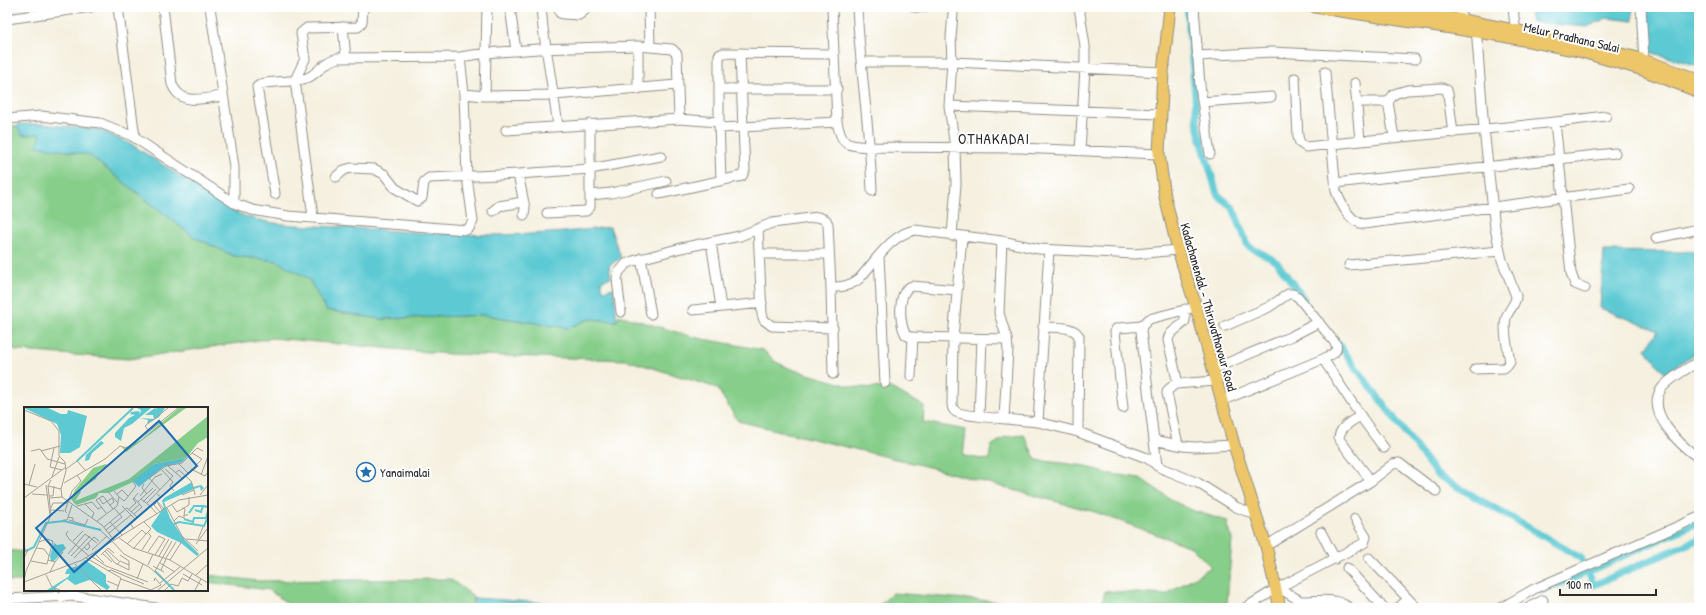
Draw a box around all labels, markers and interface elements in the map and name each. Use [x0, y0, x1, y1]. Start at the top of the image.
street label: Melur Pradhana Salai [1522, 17, 1622, 57]
district label: OTHAKADAI [958, 128, 1030, 149]
street label: Kadachanendal - Thiruvathavour Road [1176, 221, 1242, 393]
inset map [24, 407, 208, 591]
place icon: Yanaimalai [355, 461, 377, 483]
place label: Yanaimalai [380, 463, 430, 481]
scale bar [1560, 571, 1656, 597]
text: 100 m [1566, 576, 1592, 593]

